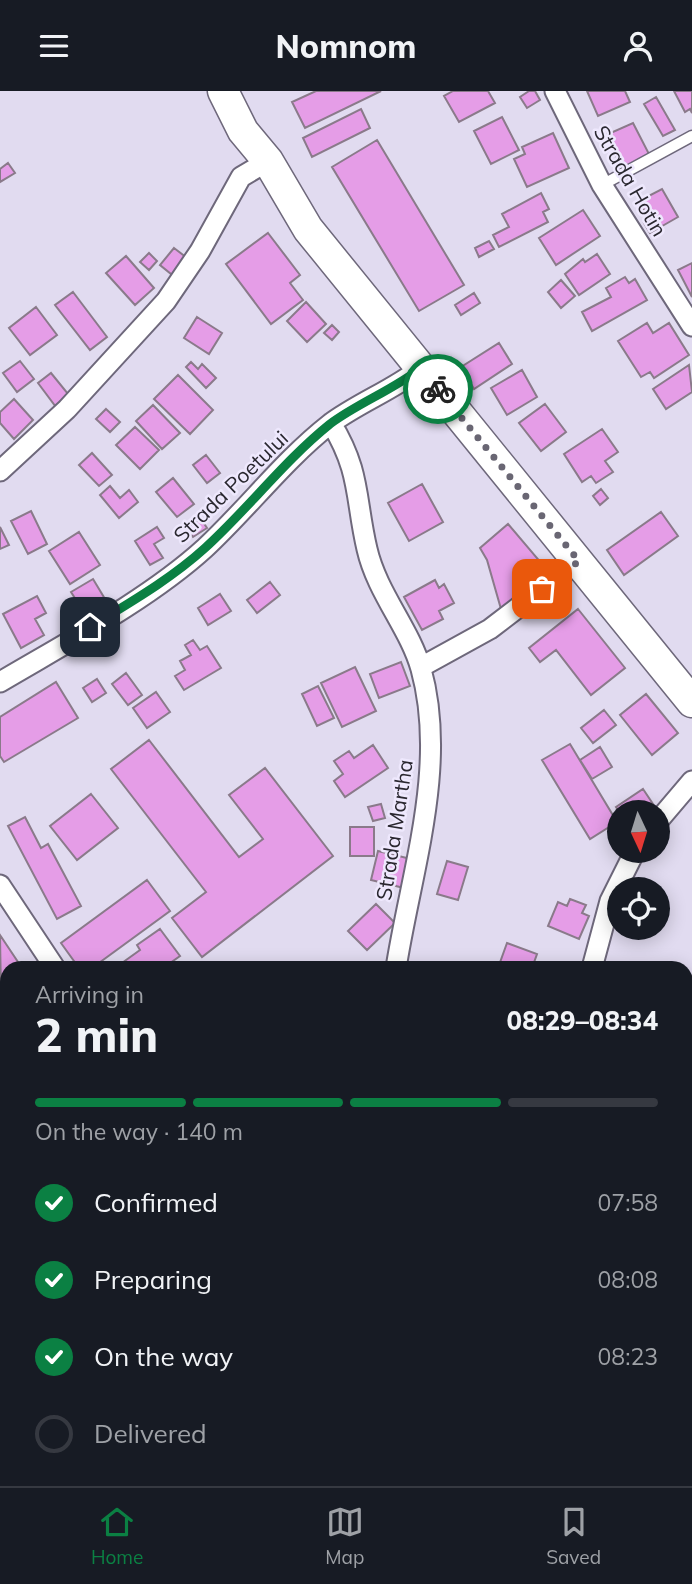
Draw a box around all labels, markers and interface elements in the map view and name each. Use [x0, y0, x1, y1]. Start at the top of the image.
text: Nomnom [276, 26, 416, 66]
icon: menu [35, 27, 73, 65]
icon: person [619, 27, 657, 65]
street label: Strada Hotin [589, 120, 673, 241]
courier [403, 354, 473, 424]
icon: bike [419, 370, 457, 408]
street label: Strada Poetului [168, 425, 293, 548]
pin [512, 559, 572, 619]
icon: bag [523, 570, 561, 608]
pin [60, 597, 120, 657]
icon: home [71, 608, 109, 646]
street label: Strada Martha [370, 758, 418, 902]
north arrow [607, 800, 670, 863]
map controls [607, 800, 670, 940]
button: locate [607, 877, 670, 940]
text: Arriving in [35, 980, 144, 1009]
text: 08:29–08:34 [507, 1004, 658, 1037]
text: 2 min [35, 1006, 158, 1064]
text: On the way · 140 m [35, 1117, 243, 1146]
icon: check [35, 1184, 73, 1222]
text: Confirmed [94, 1186, 218, 1219]
text: 07:58 [598, 1188, 658, 1217]
icon: check [35, 1261, 73, 1299]
text: Preparing [94, 1263, 212, 1296]
text: 08:08 [598, 1265, 658, 1294]
icon: check [35, 1338, 73, 1376]
text: On the way [94, 1340, 233, 1373]
text: 08:23 [598, 1342, 658, 1371]
text: Delivered [94, 1417, 207, 1450]
tab: Home [91, 1503, 143, 1569]
tab: Map [325, 1503, 364, 1569]
tab: Saved [546, 1503, 601, 1569]

